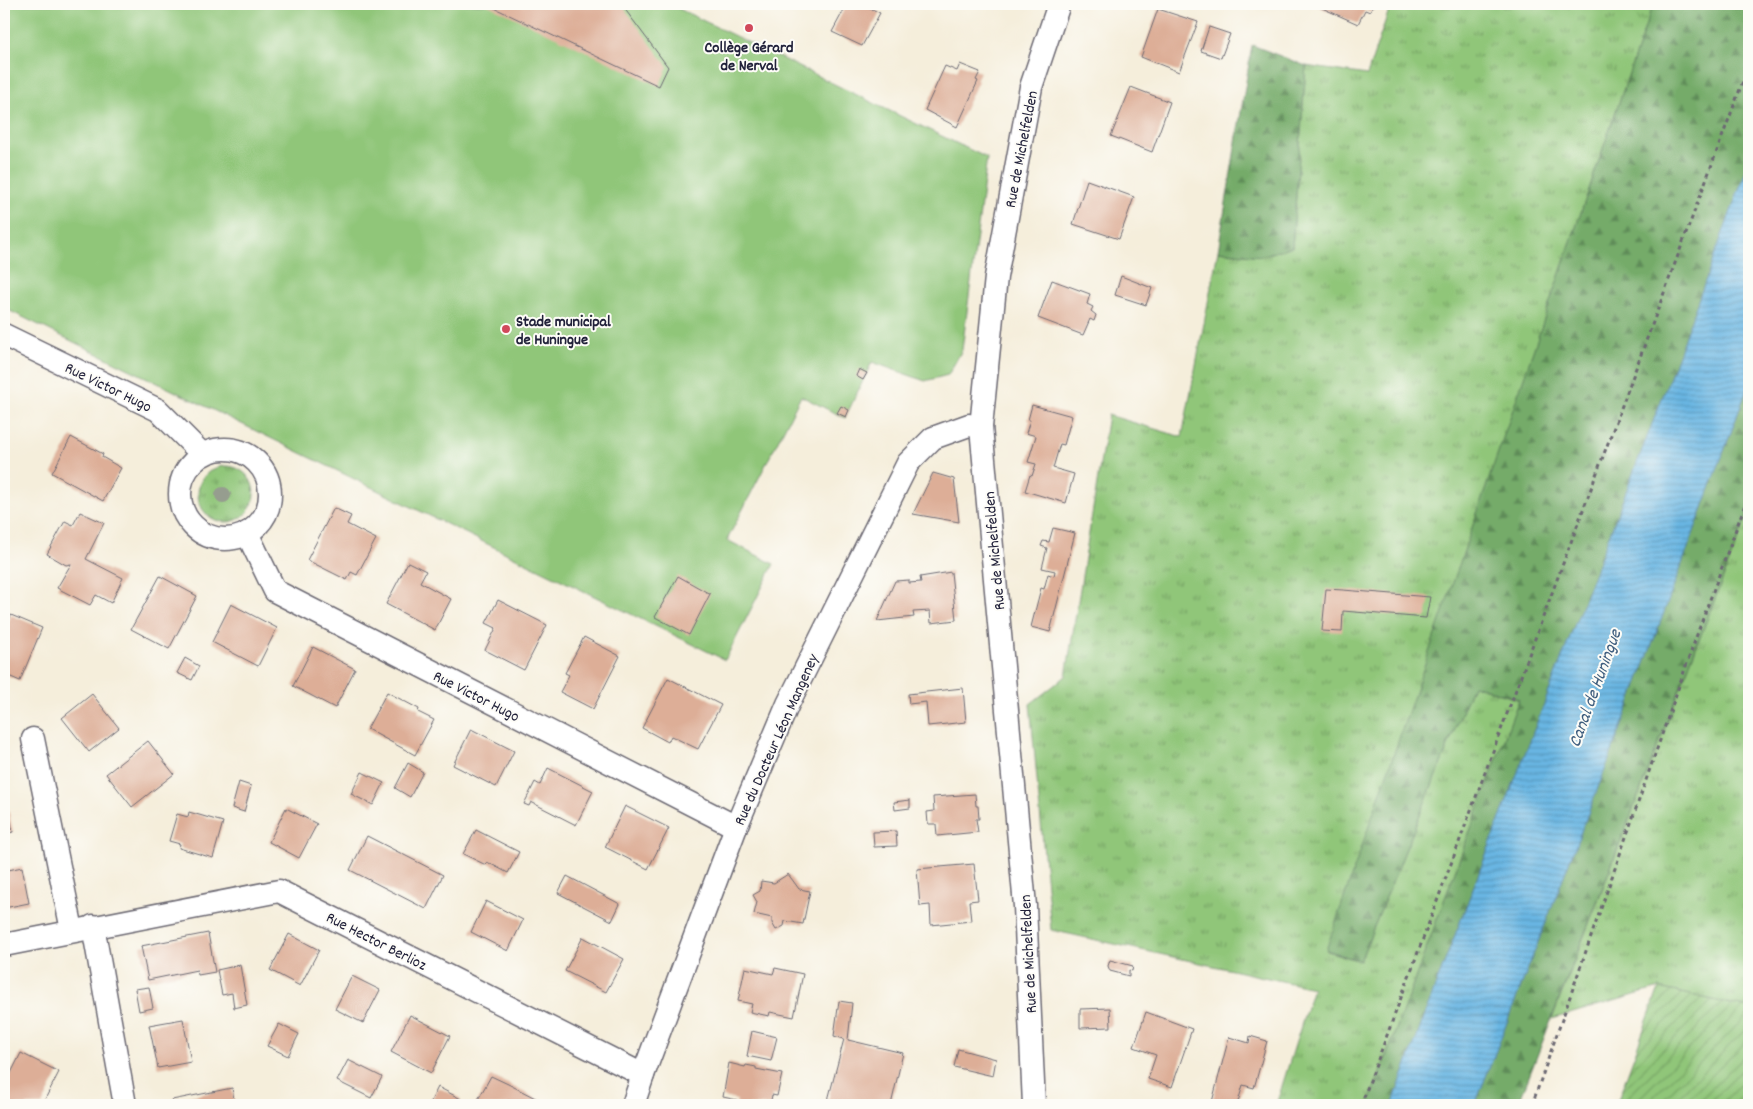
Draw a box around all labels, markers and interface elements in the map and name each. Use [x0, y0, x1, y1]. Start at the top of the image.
marker: Collège Gérard de Nerval [743, 22, 755, 34]
place label: Collège Gérard de Nerval [704, 37, 794, 78]
street label: Rue de Michelfelden [1000, 89, 1045, 210]
place label: Stade municipal de Huningue [516, 311, 611, 352]
marker: Stade municipal de Huningue [500, 323, 512, 335]
street label: Rue Victor Hugo [60, 357, 155, 419]
street label: Rue de Michelfelden [979, 491, 1012, 611]
water label: Canal de Huningue [1563, 626, 1630, 751]
street label: Rue du Docteur Léon Mangeney [729, 650, 826, 829]
street label: Rue Victor Hugo [429, 666, 523, 729]
street label: Rue de Michelfelden [1015, 894, 1044, 1014]
street label: Rue Hector Berlioz [322, 907, 430, 977]

